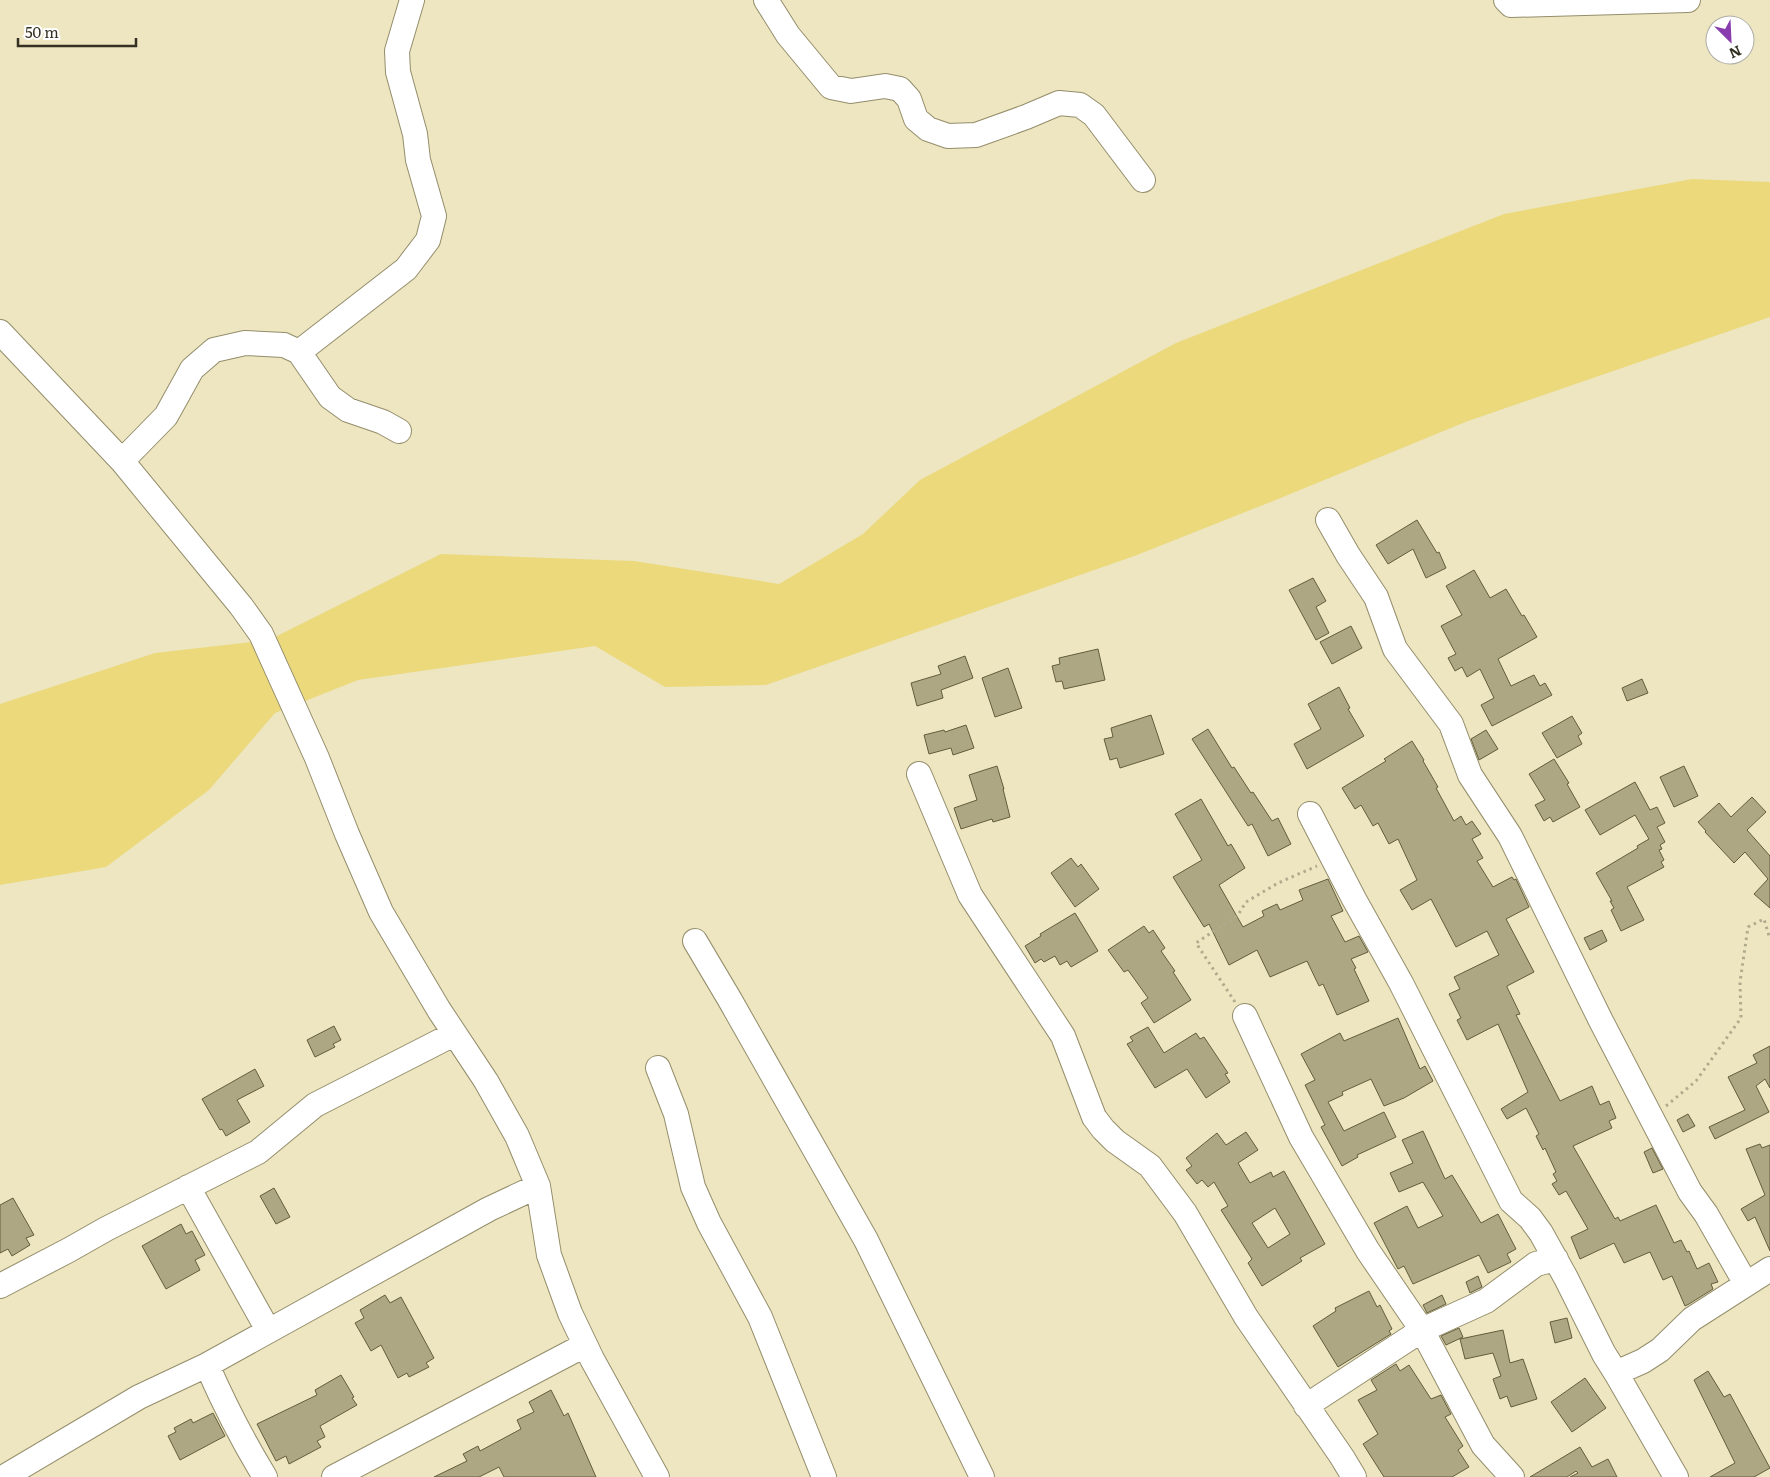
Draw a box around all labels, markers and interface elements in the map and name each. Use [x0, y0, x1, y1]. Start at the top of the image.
scale bar [18, 15, 135, 47]
north arrow [1705, 15, 1755, 65]
text: 50 m [25, 20, 59, 43]
text: N [1726, 41, 1745, 64]

